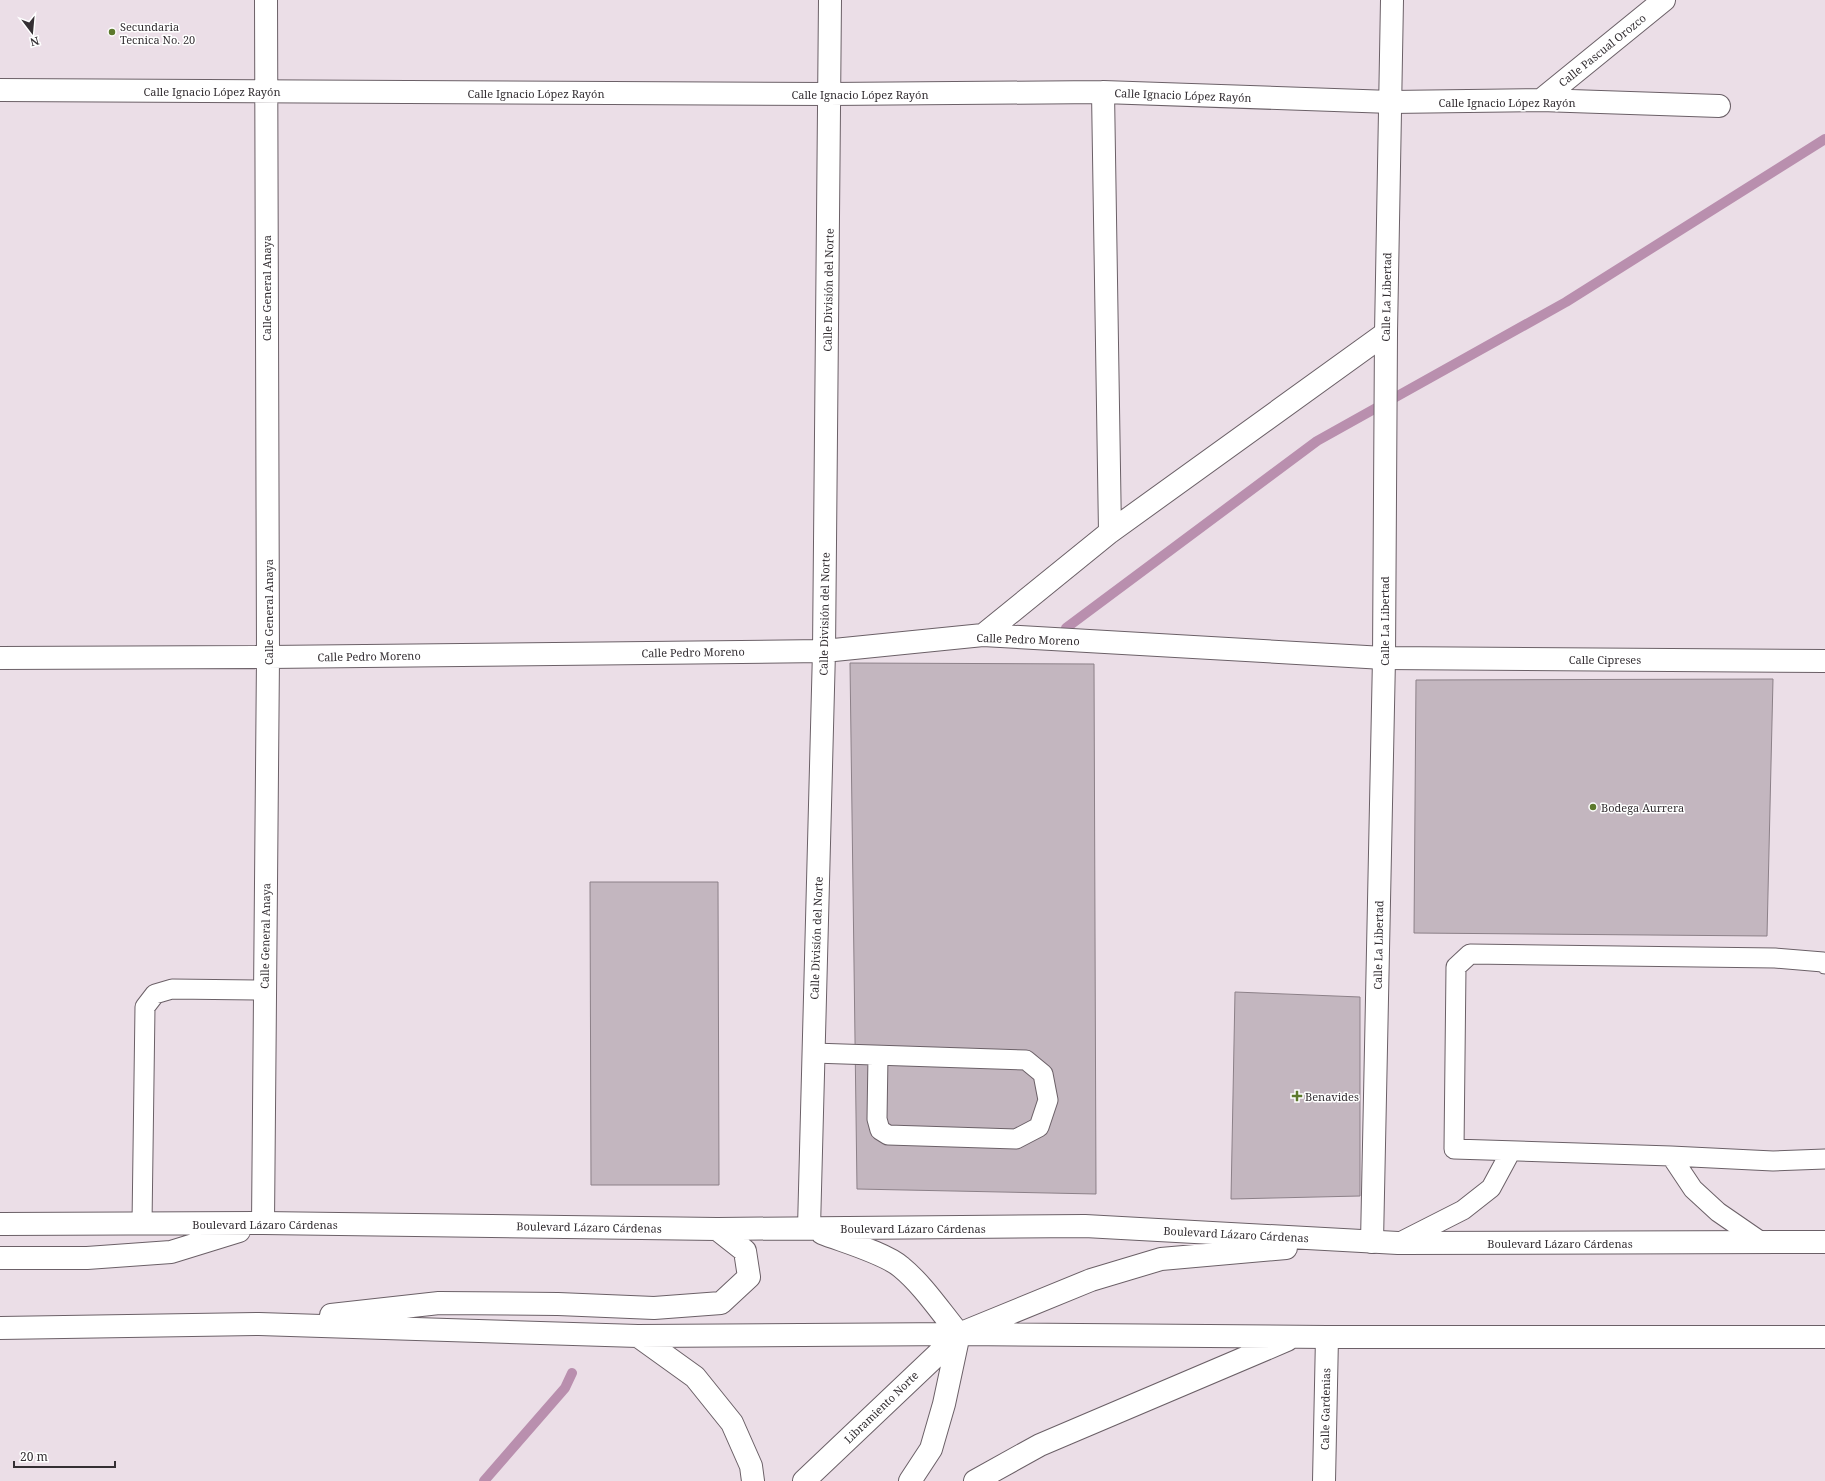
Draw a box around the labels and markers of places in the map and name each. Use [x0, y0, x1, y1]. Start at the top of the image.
place label: Secundaria Tecnica No. 20 [120, 19, 195, 47]
marker: Secundaria Tecnica No. 20 [107, 27, 117, 37]
place label: Bodega Aurrera [1601, 800, 1684, 815]
marker: Bodega Aurrera [1588, 802, 1598, 812]
place label: Benavides [1305, 1089, 1359, 1104]
marker: Benavides [1292, 1091, 1302, 1101]

